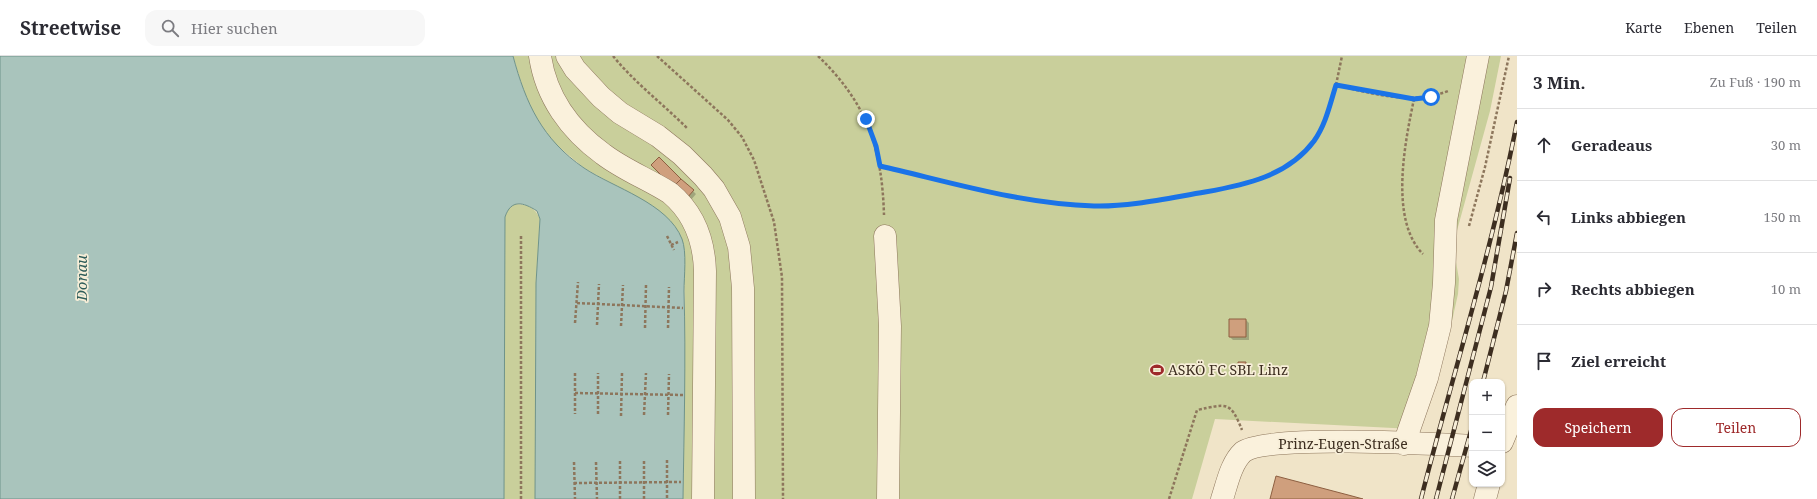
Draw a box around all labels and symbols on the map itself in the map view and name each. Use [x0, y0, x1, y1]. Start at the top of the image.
route start [1422, 88, 1440, 106]
route end [857, 110, 875, 128]
water label: Donau [71, 255, 91, 302]
place label: ASKÖ FC SBL Linz [1168, 360, 1288, 379]
sports icon: ASKÖ FC SBL Linz [1149, 362, 1165, 378]
street label: Prinz-Eugen-Straße [1278, 434, 1408, 453]

